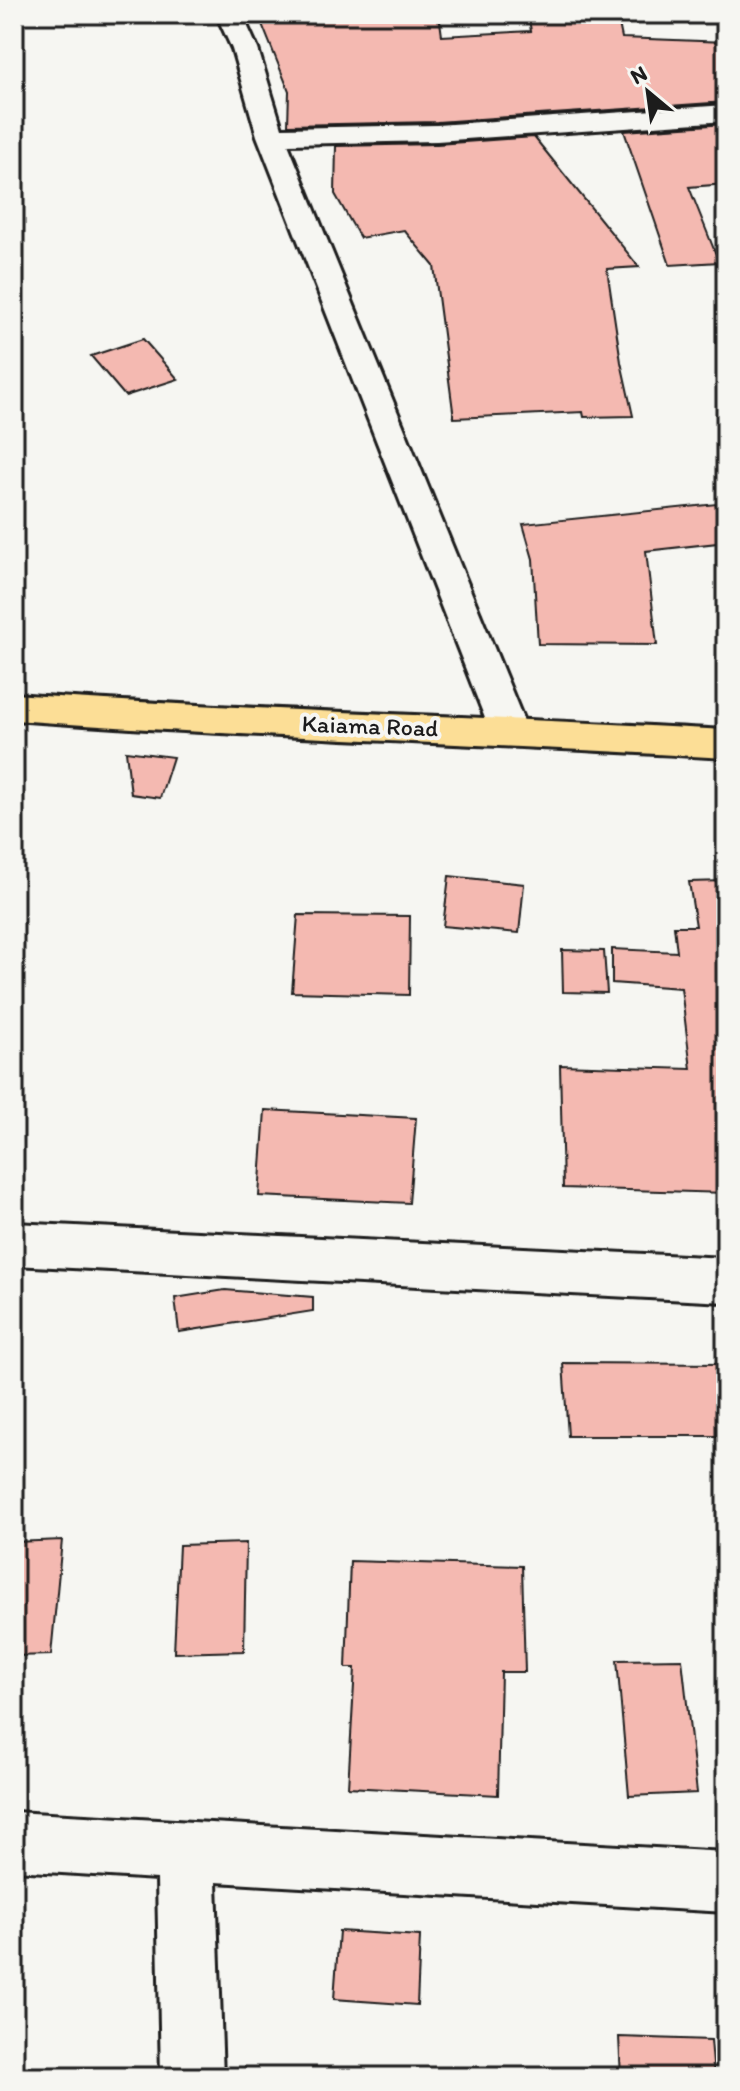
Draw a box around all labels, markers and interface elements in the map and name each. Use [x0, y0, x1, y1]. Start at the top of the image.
north arrow [608, 52, 688, 132]
text: N [626, 60, 652, 90]
street label: Kaiama Road [301, 709, 439, 742]

